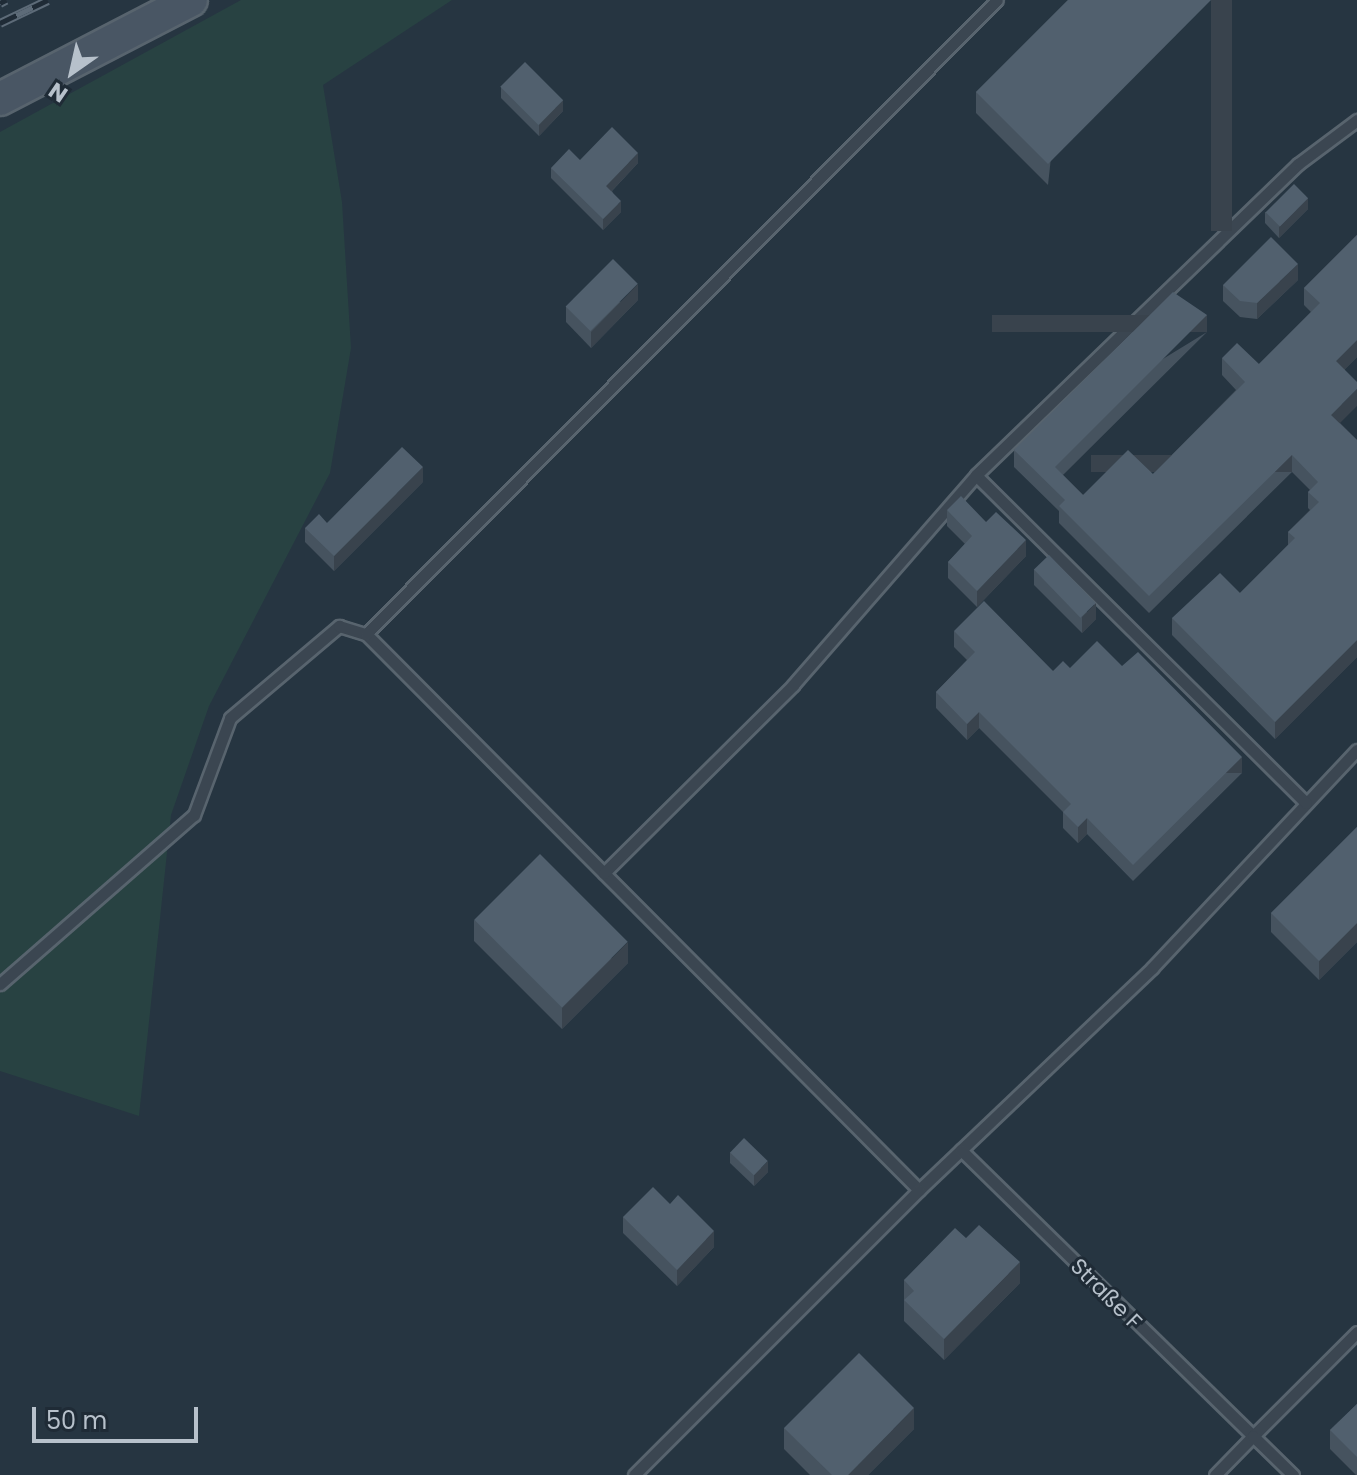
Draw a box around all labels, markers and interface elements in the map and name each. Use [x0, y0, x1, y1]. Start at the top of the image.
north arrow [32, 32, 112, 112]
text: N [43, 75, 74, 110]
street label: Straße F [1065, 1253, 1147, 1335]
scale bar [36, 1391, 202, 1441]
text: 50 m [46, 1404, 107, 1437]

